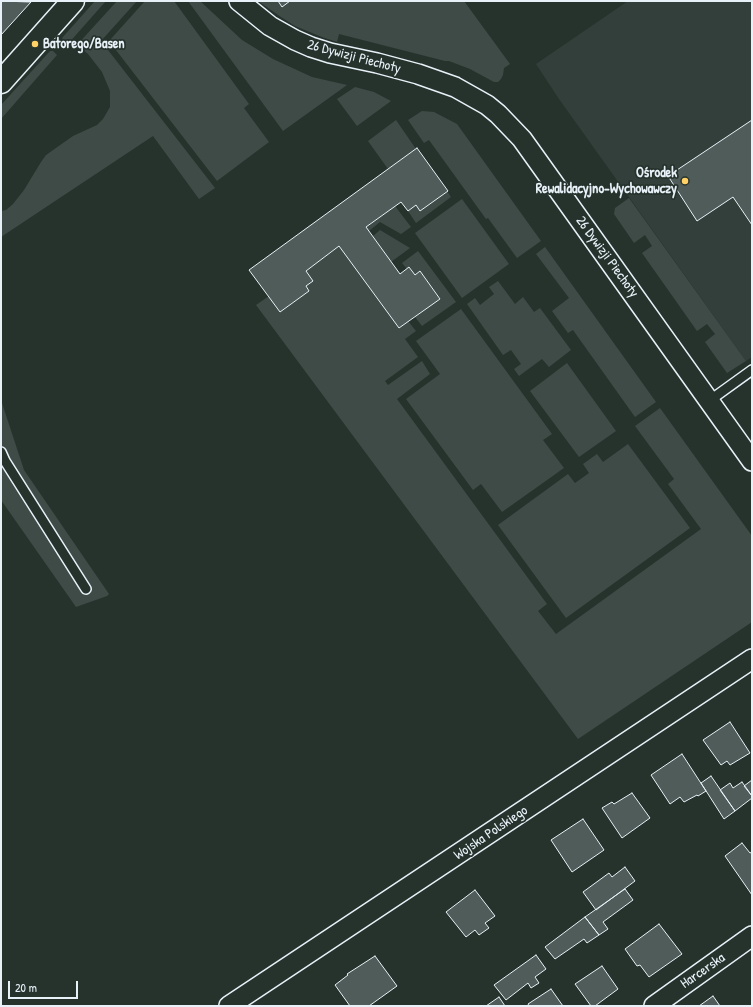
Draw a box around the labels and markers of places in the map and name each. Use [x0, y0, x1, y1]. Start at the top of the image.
place label: Batorego/Basen [43, 36, 125, 52]
marker: Batorego/Basen [30, 39, 40, 49]
place label: Ośrodek Rewalidacyjno-Wychowawczy [536, 165, 677, 198]
marker: Ośrodek Rewalidacyjno-Wychowawczy [680, 176, 690, 186]

